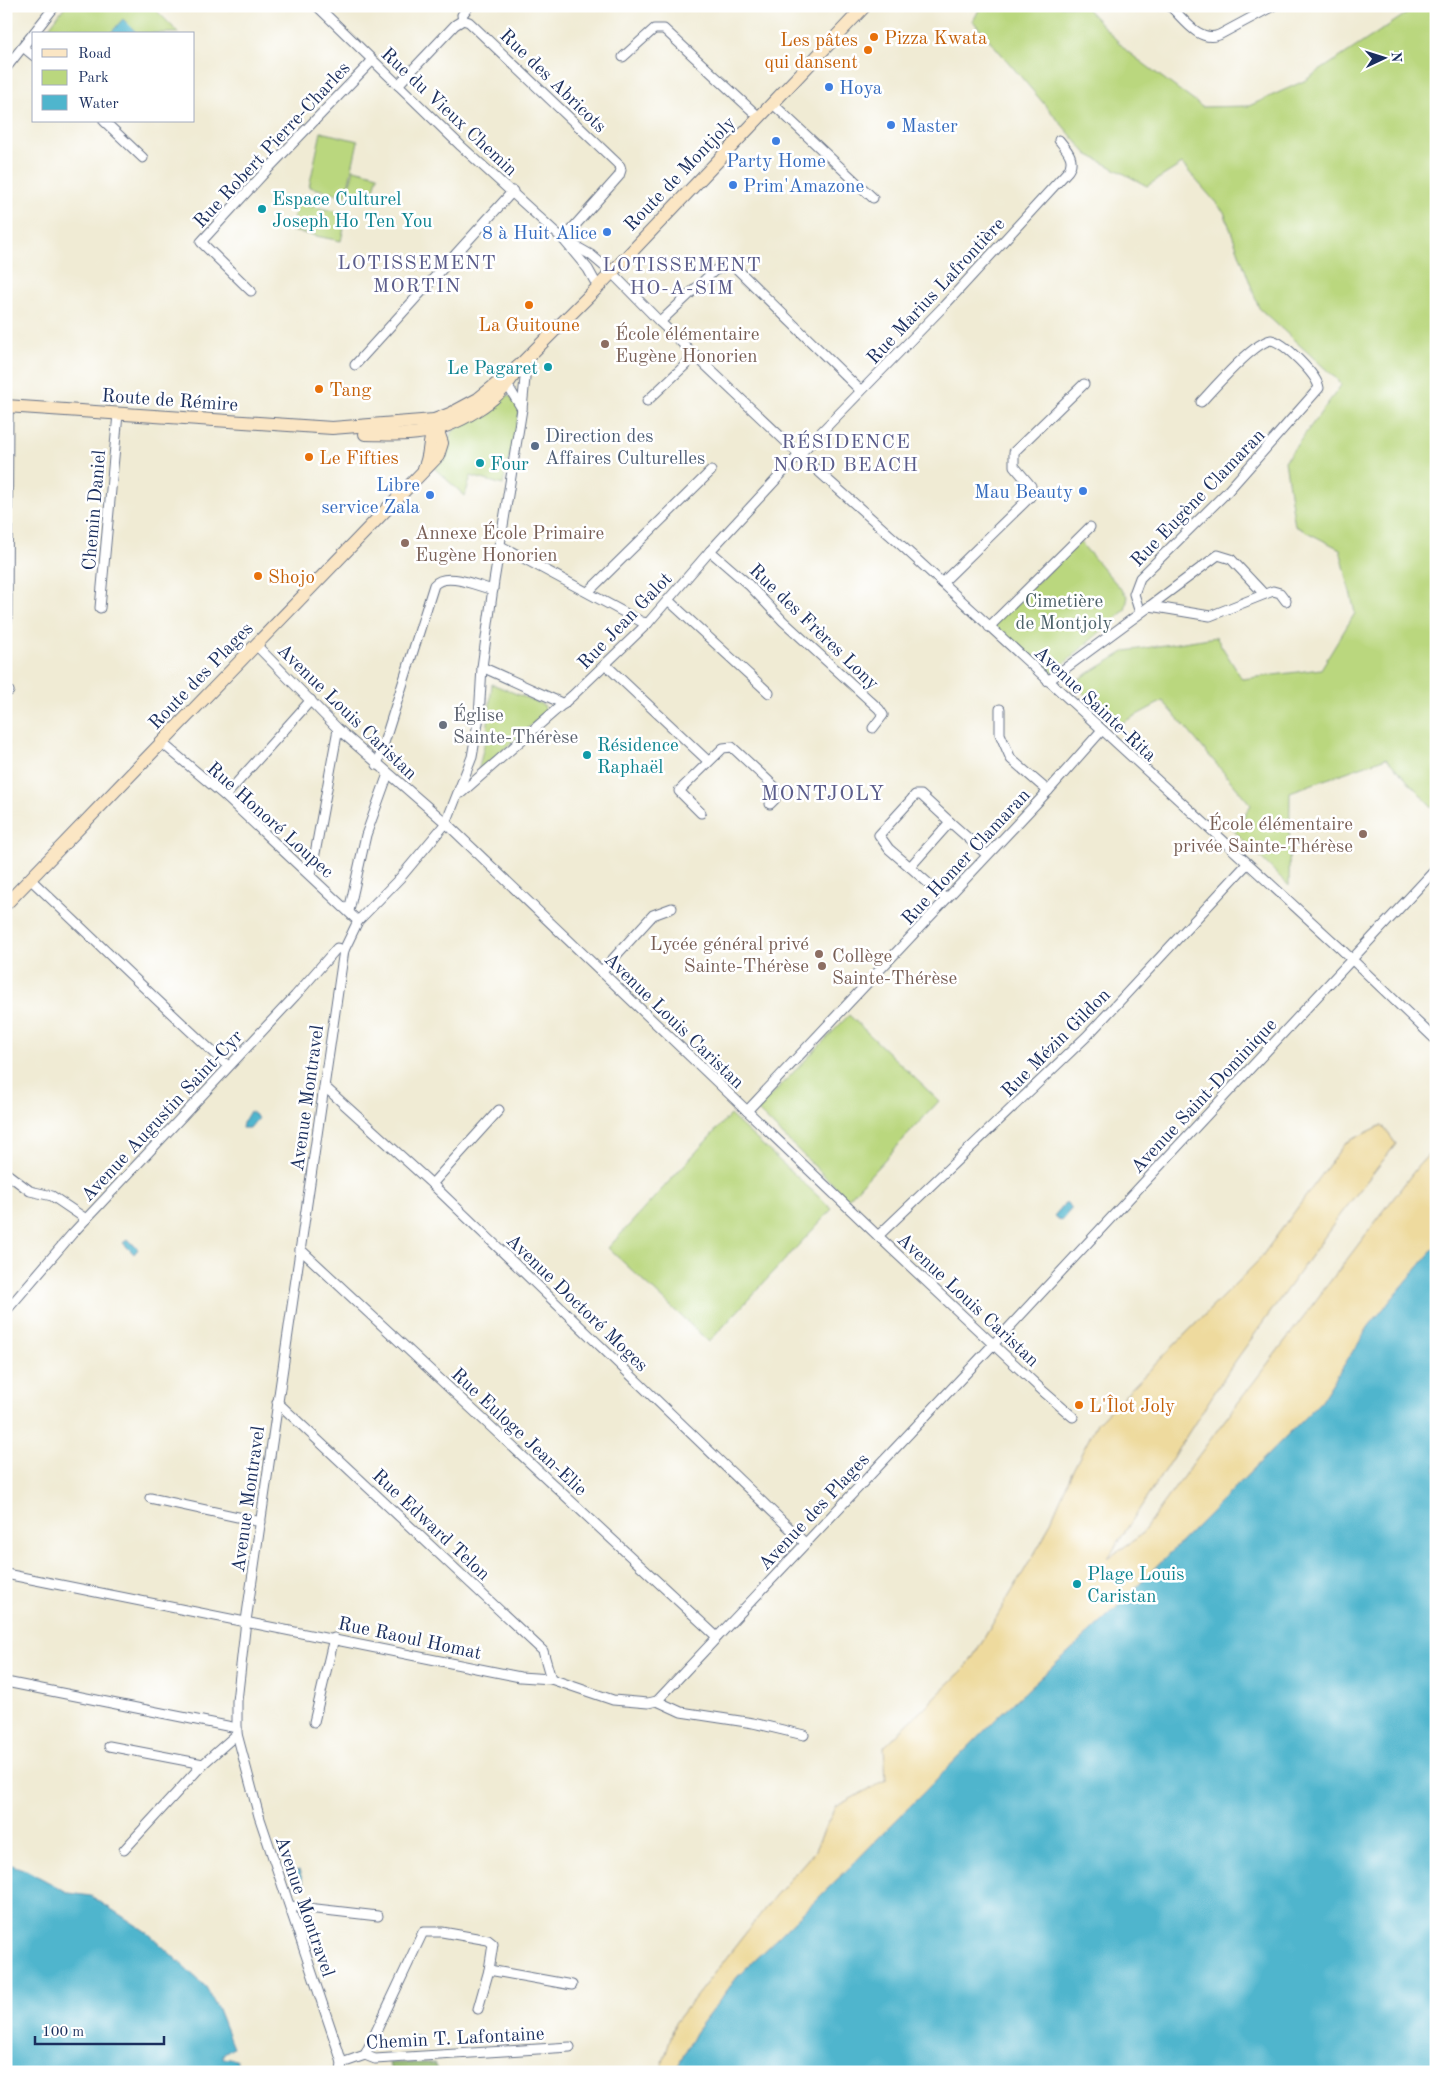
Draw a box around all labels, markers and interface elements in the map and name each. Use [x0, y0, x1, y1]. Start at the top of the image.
street label: Rue des Abricots [495, 26, 609, 137]
place label: Pizza Kwata [884, 30, 988, 49]
marker: Pizza Kwata [868, 31, 880, 43]
legend [32, 32, 195, 122]
place label: Les pâtes qui dansent [764, 32, 858, 73]
north arrow [1360, 32, 1410, 82]
marker: Les pâtes qui dansent [862, 44, 874, 56]
street label: Rue du Vieux Chemin [377, 45, 520, 181]
text: Road [78, 47, 112, 62]
text: N [1389, 51, 1403, 63]
street label: Rue Robert Pierre-Charles [191, 59, 355, 232]
text: Park [78, 71, 109, 86]
place label: Hoya [839, 80, 883, 99]
marker: Hoya [823, 81, 835, 93]
text: Water [78, 97, 119, 112]
street label: Route de Montjoly [622, 114, 740, 236]
place label: Master [901, 118, 958, 137]
marker: Master [885, 119, 897, 131]
marker: Party Home [770, 135, 782, 147]
place label: Party Home [726, 153, 826, 172]
place label: Prim'Amazone [743, 178, 864, 197]
marker: Prim'Amazone [727, 179, 739, 191]
place label: Espace Culturel Joseph Ho Ten You [272, 191, 433, 232]
marker: Espace Culturel Joseph Ho Ten You [256, 203, 268, 215]
street label: Rue Marius Lafrontière [864, 215, 1009, 369]
place label: 8 à Huit Alice [482, 225, 597, 244]
marker: 8 à Huit Alice [601, 226, 613, 238]
district label: LOTISSEMENT MORTIN [337, 254, 497, 297]
district label: LOTISSEMENT HO-A-SIM [602, 256, 762, 299]
marker: La Guitoune [523, 299, 535, 311]
place label: La Guitoune [478, 317, 580, 336]
place label: École élémentaire Eugène Honorien [615, 322, 759, 367]
marker: École élémentaire Eugène Honorien [599, 338, 611, 350]
place label: Le Pagaret [447, 360, 538, 379]
marker: Le Pagaret [542, 361, 554, 373]
place label: Tang [329, 382, 372, 401]
marker: Tang [313, 383, 325, 395]
street label: Route de Rémire [101, 387, 239, 416]
street label: Rue Eugène Clamaran [1128, 426, 1269, 571]
place label: Direction des Affaires Culturelles [545, 428, 705, 469]
district label: RÉSIDENCE NORD BEACH [773, 430, 919, 476]
marker: Direction des Affaires Culturelles [529, 440, 541, 452]
street label: Chemin Daniel [81, 449, 110, 571]
place label: Le Fifties [319, 450, 399, 469]
marker: Le Fifties [303, 451, 315, 463]
place label: Four [490, 456, 529, 475]
marker: Four [474, 457, 486, 469]
place label: Libre service Zala [321, 477, 421, 518]
place label: Mau Beauty [974, 484, 1073, 503]
marker: Mau Beauty [1077, 485, 1089, 497]
marker: Libre service Zala [424, 489, 436, 501]
place label: Annexe École Primaire Eugène Honorien [415, 521, 604, 566]
marker: Annexe École Primaire Eugène Honorien [399, 537, 411, 549]
street label: Rue des Frères Lony [745, 561, 882, 694]
place label: Shojo [268, 569, 315, 588]
marker: Shojo [252, 570, 264, 582]
street label: Rue Jean Galot [575, 570, 676, 674]
park label: Cimetière de Montjoly [1016, 593, 1112, 634]
street label: Route des Plages [146, 619, 258, 734]
street label: Avenue Louis Caristan [273, 641, 420, 784]
street label: Avenue Sainte-Rita [1030, 644, 1160, 767]
place label: Église Sainte-Thérèse [453, 703, 578, 748]
marker: Église Sainte-Thérèse [437, 719, 449, 731]
place label: Résidence Raphaël [597, 737, 679, 778]
marker: Résidence Raphaël [581, 749, 593, 761]
street label: Rue Honoré Loupec [202, 759, 336, 882]
district label: MONTJOLY [761, 784, 885, 805]
street label: Rue Homer Clamaran [899, 786, 1035, 929]
place label: École élémentaire privée Sainte-Thérèse [1173, 812, 1353, 857]
marker: École élémentaire privée Sainte-Thérèse [1357, 828, 1369, 840]
place label: Lycée général privé Sainte-Thérèse [650, 936, 809, 977]
marker: Lycée général privé Sainte-Thérèse [813, 948, 825, 960]
place label: Collège Sainte-Thérèse [832, 948, 957, 989]
street label: Avenue Louis Caristan [600, 950, 747, 1093]
marker: Collège Sainte-Thérèse [816, 960, 828, 972]
street label: Rue Mézin Gildon [999, 986, 1115, 1102]
street label: Avenue Saint-Dominique [1128, 1016, 1281, 1178]
street label: Avenue Montravel [289, 1024, 328, 1173]
street label: Avenue Augustin Saint-Cyr [78, 1027, 247, 1206]
street label: Avenue Louis Caristan [893, 1230, 1042, 1371]
street label: Avenue Doctoré Moges [502, 1231, 651, 1376]
street label: Rue Euloge Jean-Elie [447, 1365, 590, 1500]
place label: L'Îlot Joly [1089, 1394, 1175, 1417]
marker: L'Îlot Joly [1073, 1399, 1085, 1411]
street label: Avenue Montravel [230, 1425, 269, 1574]
street label: Avenue des Plages [756, 1450, 874, 1575]
street label: Rue Edward Telon [368, 1467, 493, 1585]
place label: Plage Louis Caristan [1087, 1566, 1184, 1607]
marker: Plage Louis Caristan [1071, 1578, 1083, 1590]
street label: Rue Raoul Homat [336, 1615, 483, 1664]
street label: Avenue Montravel [271, 1834, 337, 1980]
scale bar [35, 2013, 164, 2045]
text: 100 m [42, 2025, 84, 2040]
street label: Chemin T. Lafontaine [365, 2025, 545, 2054]

